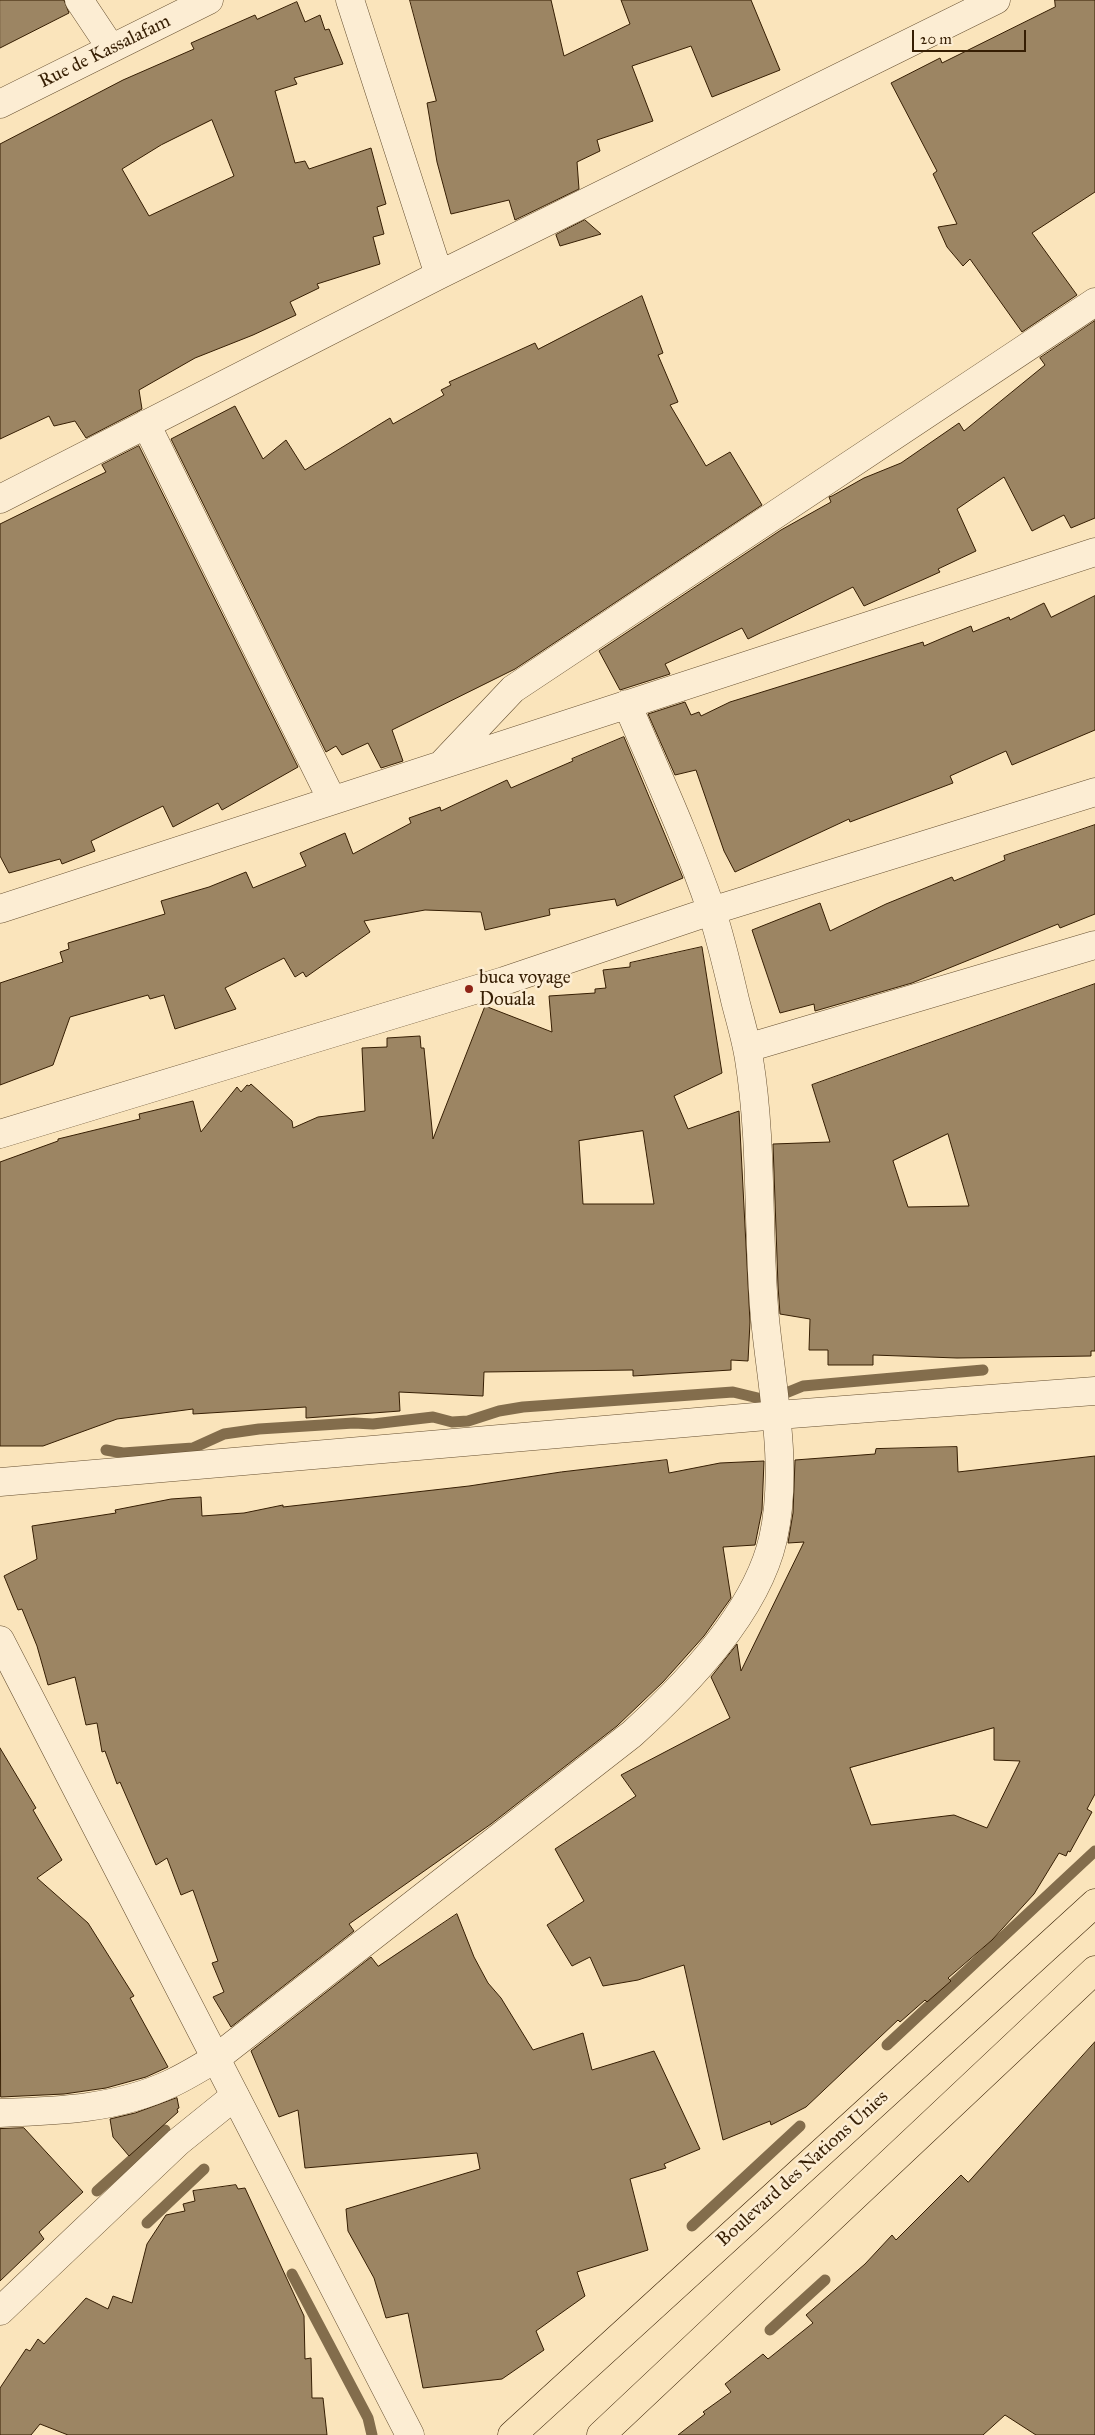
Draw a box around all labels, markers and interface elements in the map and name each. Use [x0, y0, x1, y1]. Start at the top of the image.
street label: Rue de Kassalafam [35, 10, 175, 94]
scale bar [915, 20, 1029, 52]
text: 20 m [920, 30, 952, 48]
place label: buca voyage Douala [479, 967, 571, 1011]
marker: buca voyage Douala [463, 983, 475, 995]
street label: Boulevard des Nations Unies [713, 2086, 893, 2252]

